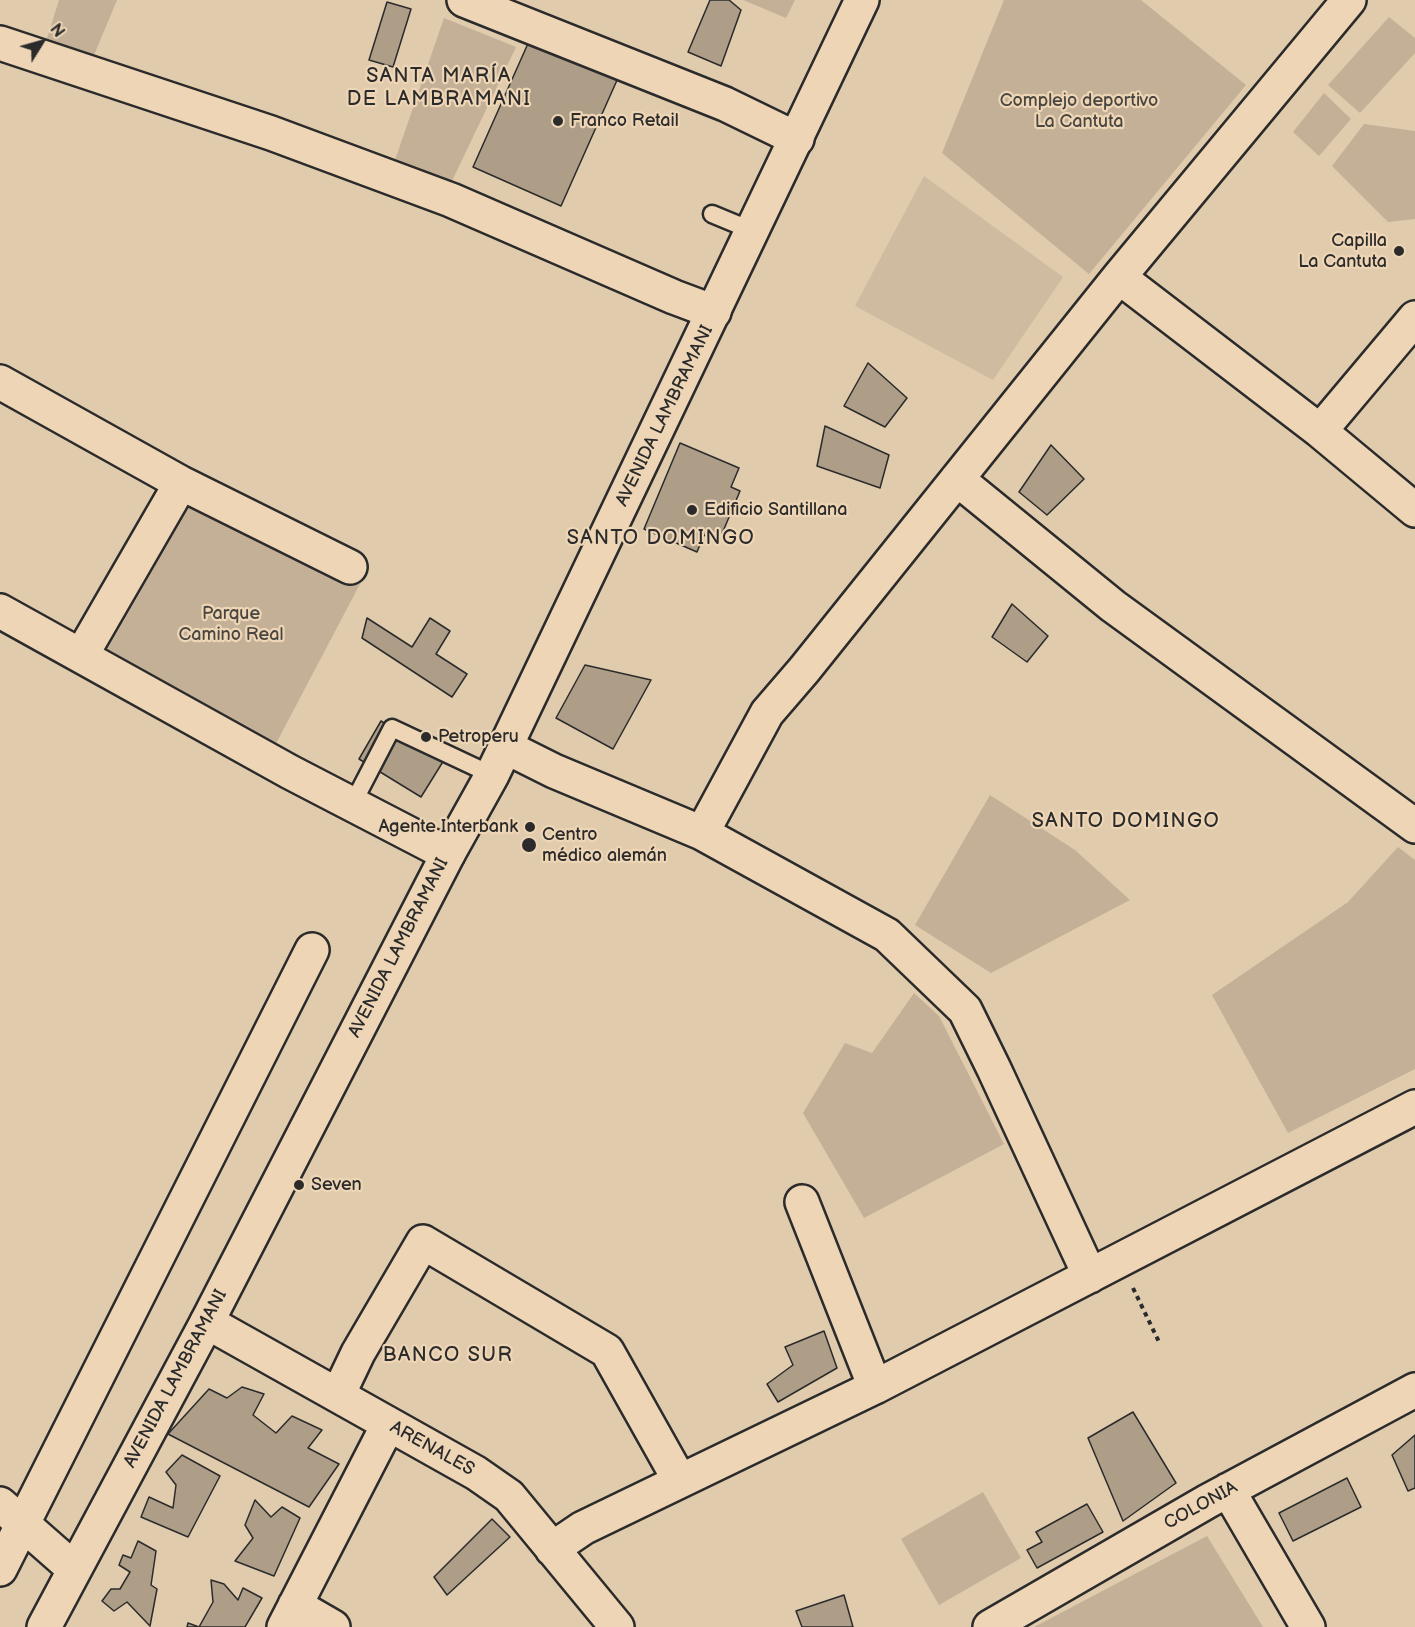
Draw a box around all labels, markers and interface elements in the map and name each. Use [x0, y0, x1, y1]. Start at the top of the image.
north arrow [12, 12, 72, 72]
text: N [46, 20, 68, 41]
district label: SANTA MARÍA DE LAMBRAMANI [347, 65, 531, 112]
park label: Complejo deportivo La Cantuta [1000, 90, 1158, 132]
place label: Franco Retail [570, 110, 679, 132]
marker: Franco Retail [551, 114, 565, 128]
place label: Capilla La Cantuta [1298, 230, 1387, 272]
marker: Capilla La Cantuta [1392, 244, 1406, 258]
street label: AVENIDA LAMBRAMANI [612, 322, 718, 510]
place label: Edificio Santillana [704, 499, 847, 521]
marker: Edificio Santillana [685, 503, 699, 517]
district label: SANTO DOMINGO [567, 527, 755, 551]
park label: Parque Camino Real [179, 603, 283, 646]
place label: Petroperu [438, 726, 519, 748]
marker: Petroperu [419, 730, 433, 744]
district label: SANTO DOMINGO [1032, 810, 1220, 834]
place label: Agente Interbank [378, 816, 518, 838]
marker: Agente Interbank [523, 820, 537, 834]
place label: Centro médico alemán [542, 824, 667, 866]
marker: Centro médico alemán [520, 836, 538, 854]
street label: AVENIDA LAMBRAMANI [344, 855, 454, 1041]
place label: Seven [311, 1174, 362, 1196]
marker: Seven [292, 1178, 306, 1192]
street label: AVENIDA LAMBRAMANI [120, 1286, 232, 1472]
district label: BANCO SUR [383, 1344, 513, 1368]
street label: ARENALES [386, 1417, 478, 1481]
street label: COLONIA [1161, 1477, 1241, 1535]

